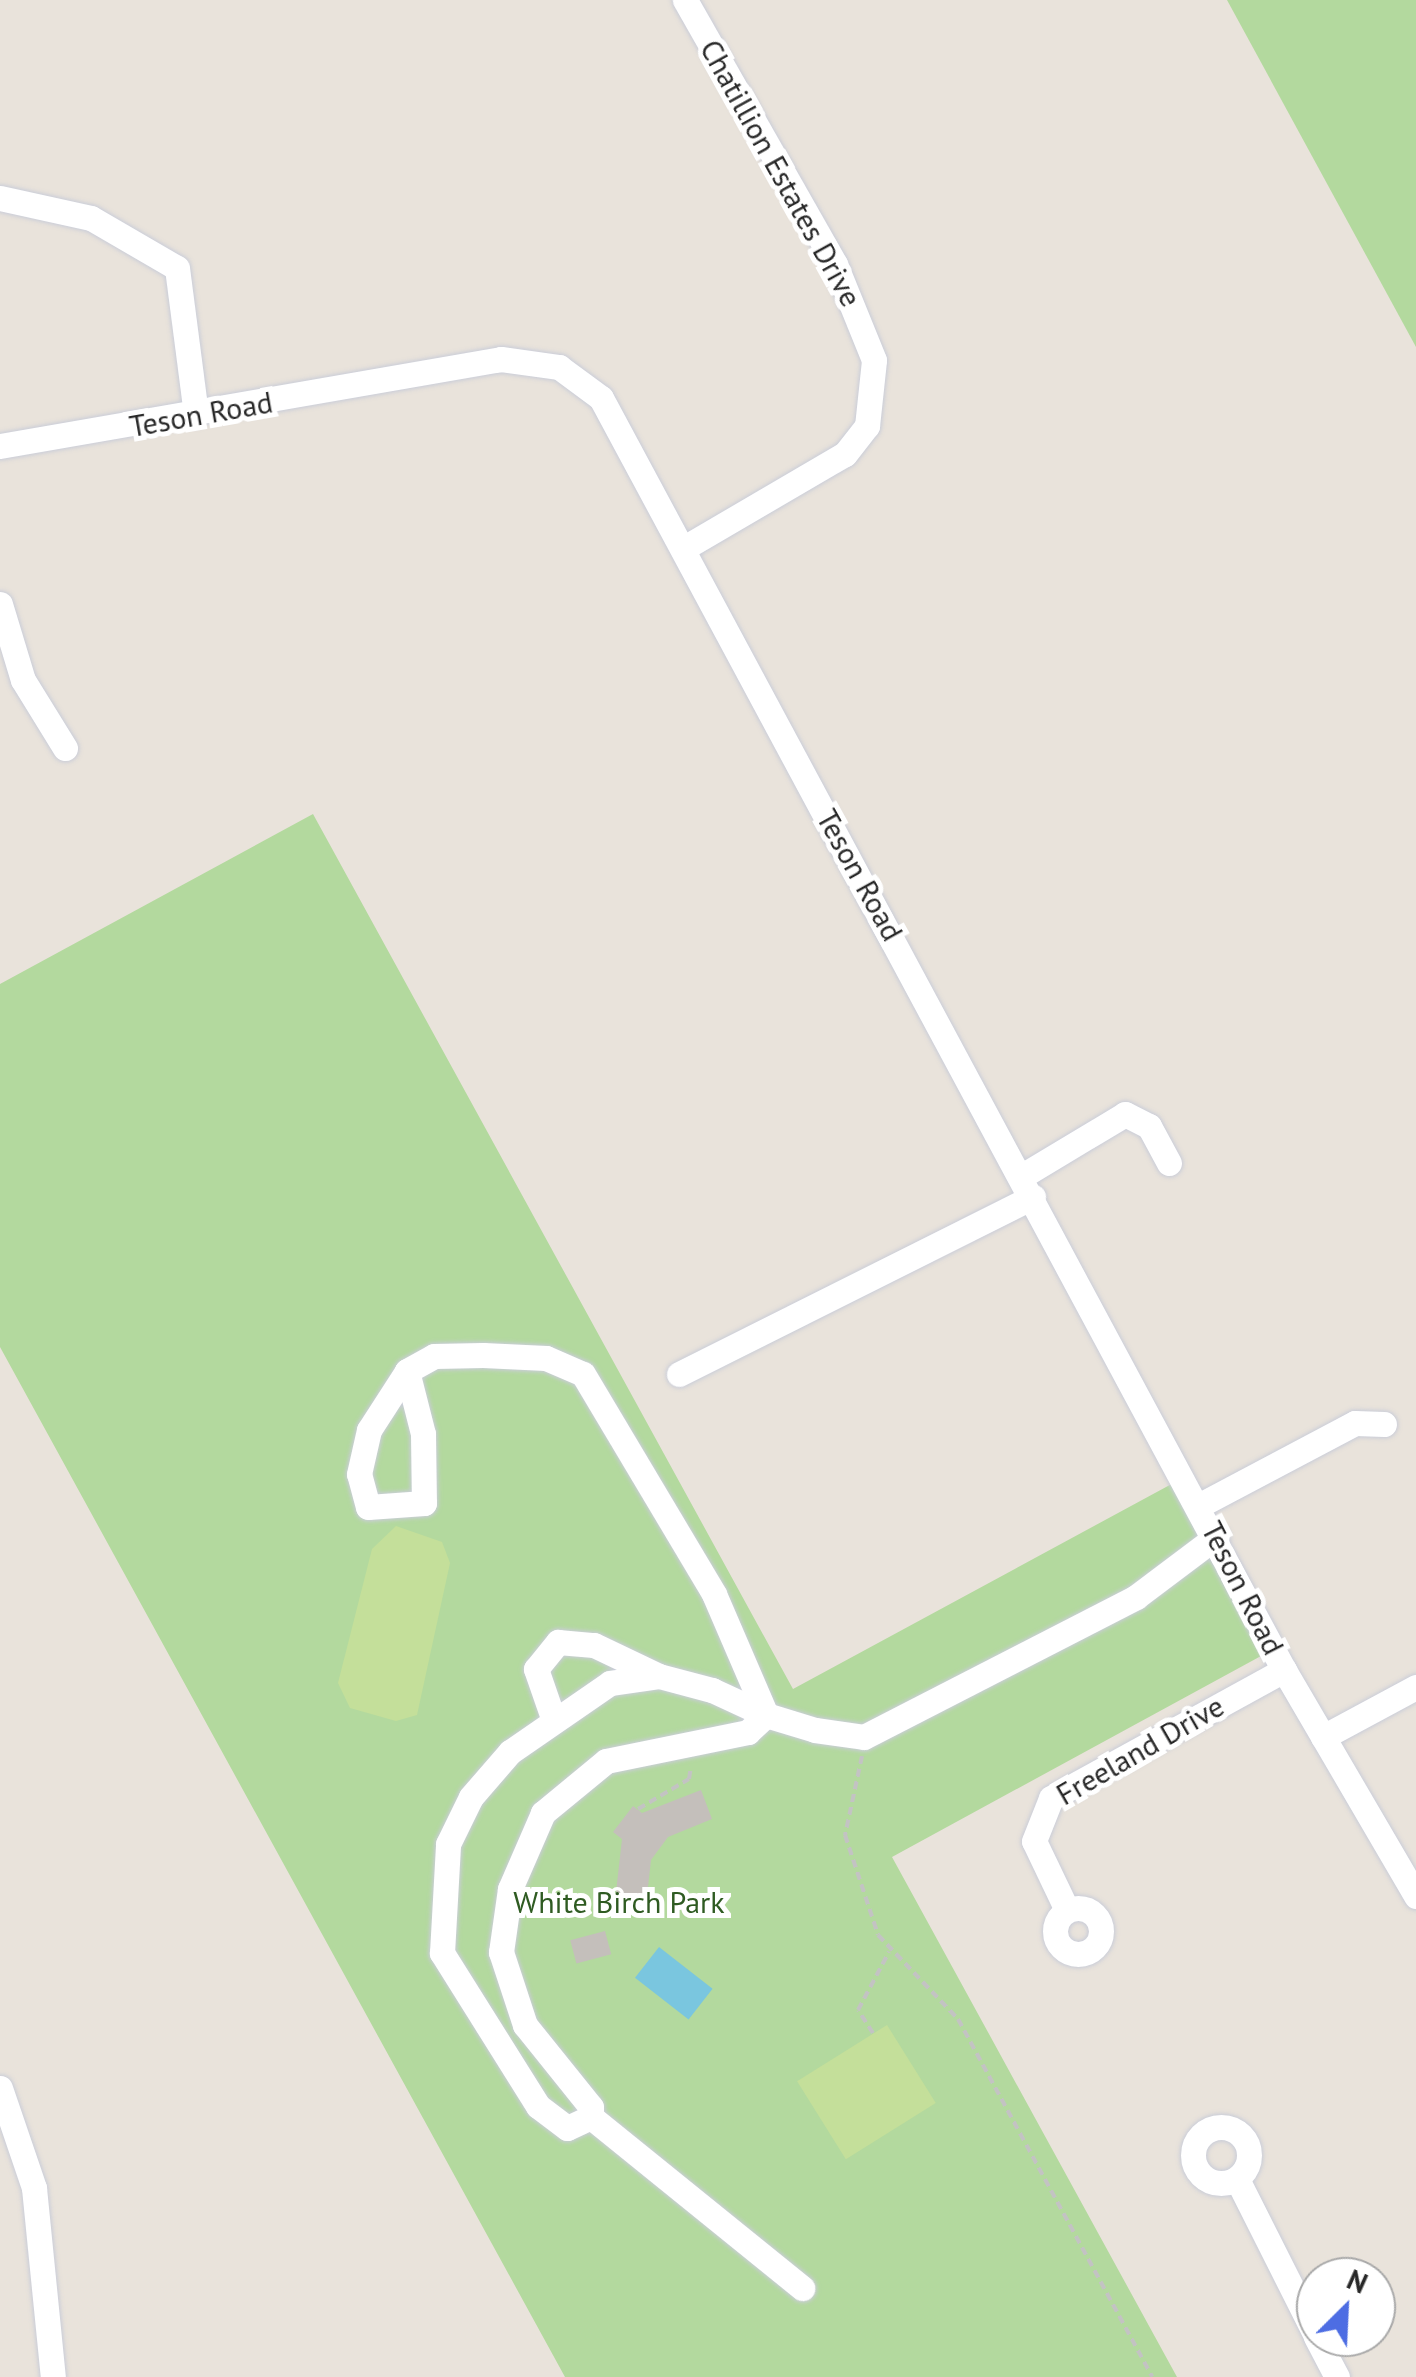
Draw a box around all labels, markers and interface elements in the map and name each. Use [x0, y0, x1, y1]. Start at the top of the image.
street label: Chatillion Estates Drive [693, 33, 869, 313]
street label: Teson Road [127, 384, 275, 444]
street label: Teson Road [809, 803, 911, 947]
street label: Teson Road [1194, 1515, 1292, 1661]
street label: Freeland Drive [1050, 1688, 1230, 1812]
park label: White Birch Park [513, 1884, 725, 1920]
north arrow [1296, 2257, 1396, 2357]
text: N [1342, 2260, 1374, 2302]

